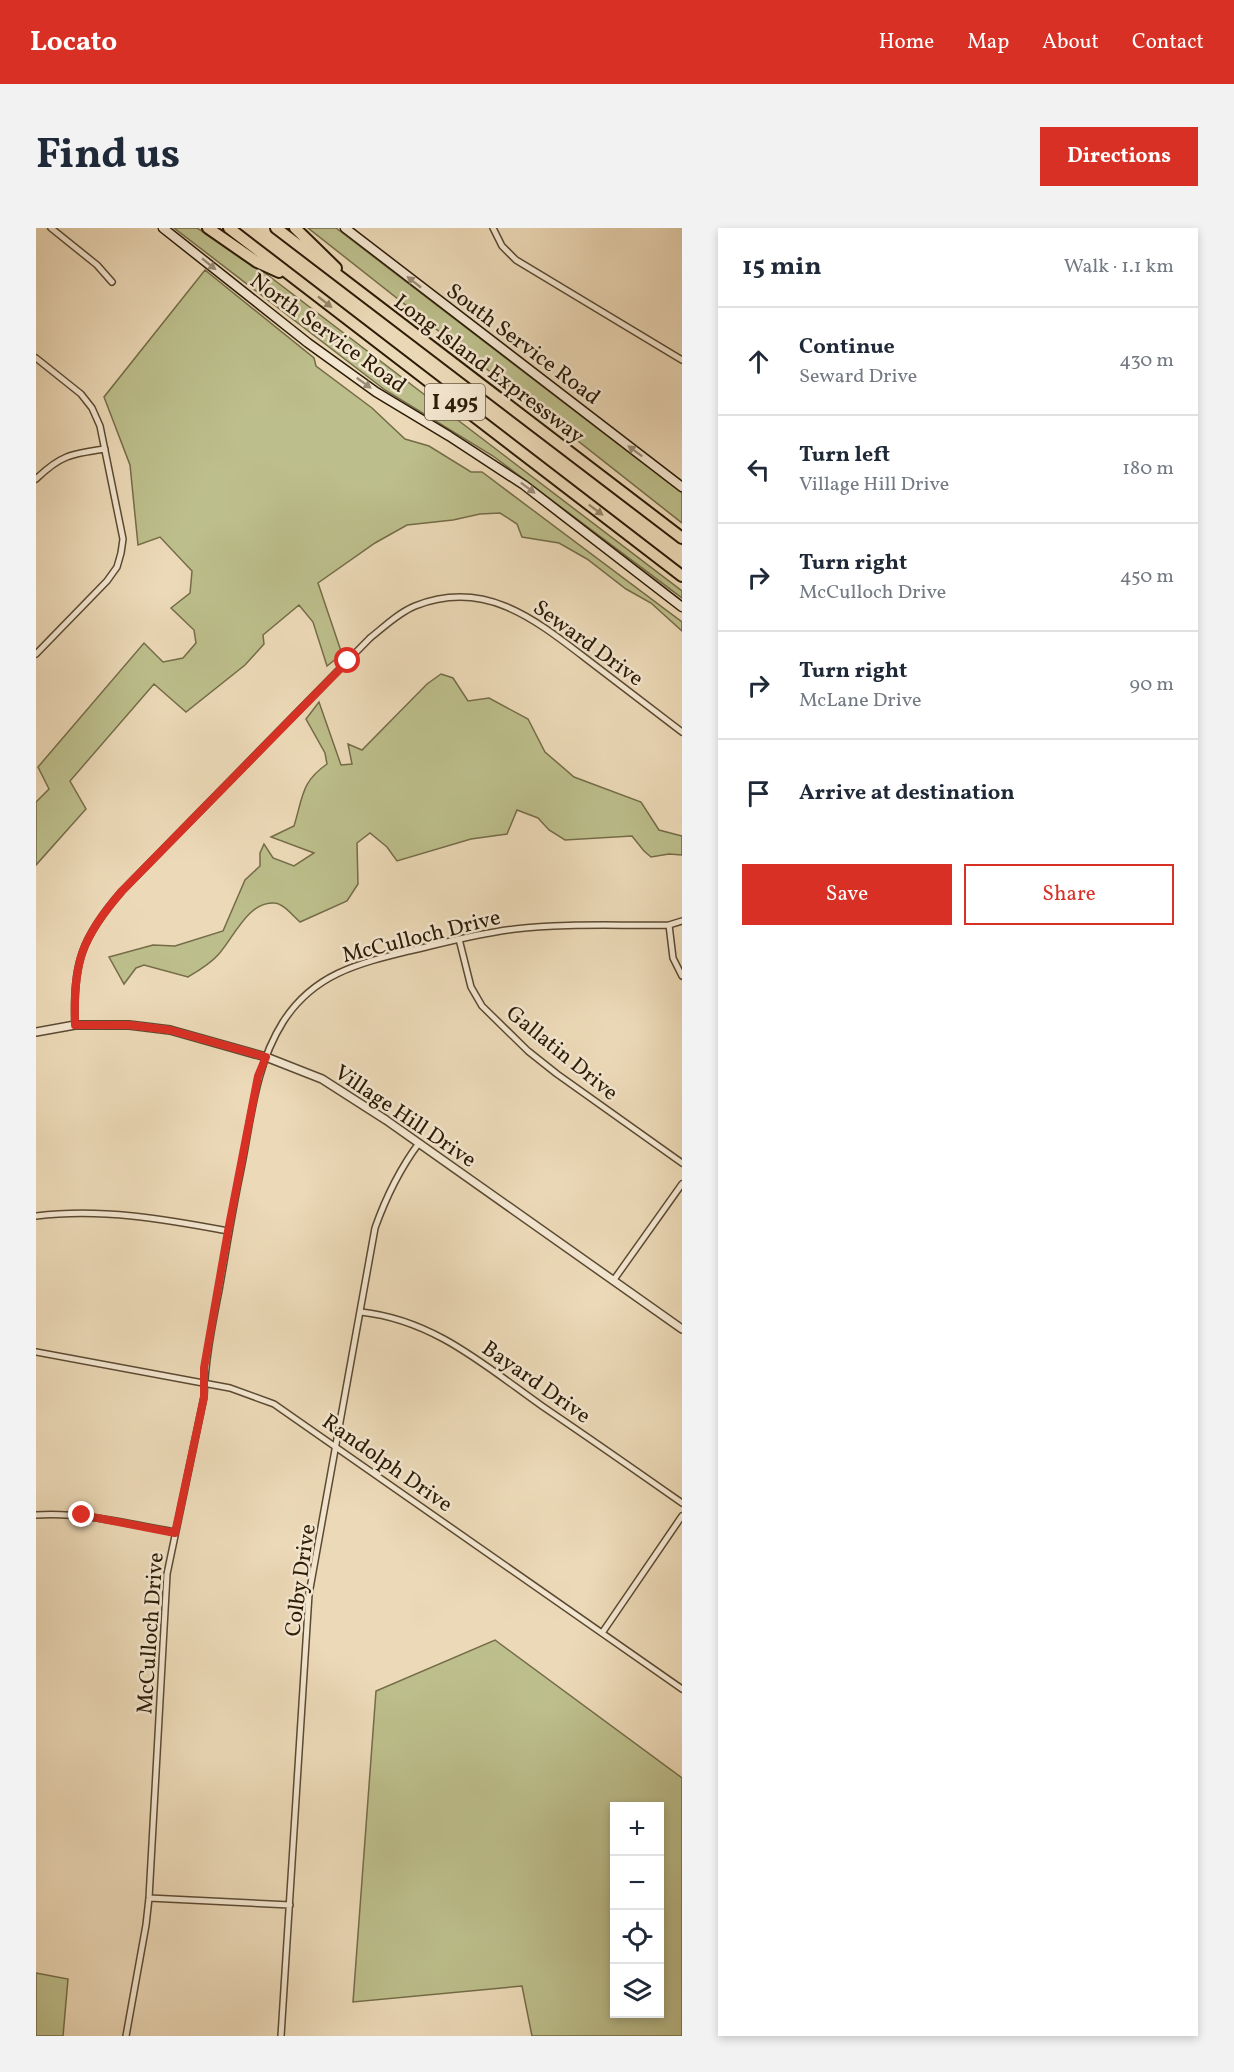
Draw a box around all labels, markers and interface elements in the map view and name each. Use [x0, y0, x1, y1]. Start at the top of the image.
text: Locato [30, 23, 117, 62]
text: Home [879, 28, 934, 57]
text: Map [967, 28, 1009, 57]
text: About [1042, 28, 1099, 57]
text: Contact [1132, 28, 1204, 57]
text: Find us [36, 127, 180, 186]
button: Directions [1040, 127, 1198, 186]
text: 15 min [742, 249, 822, 285]
text: Walk · 1.1 km [1064, 253, 1174, 281]
one-way arrow [201, 258, 217, 271]
street label: North Service Road [243, 267, 412, 401]
one-way arrow [406, 275, 422, 288]
street label: South Service Road [439, 277, 606, 413]
street label: Long Island Expressway [387, 288, 591, 452]
one-way arrow [317, 296, 333, 309]
text: Continue [799, 332, 895, 363]
icon: ahead [742, 345, 775, 378]
text: 430 m [1119, 347, 1174, 375]
text: Seward Drive [799, 363, 917, 391]
one-way arrow [355, 377, 371, 389]
road number: I 495 [425, 384, 485, 420]
text: Turn left [799, 440, 890, 471]
one-way arrow [628, 446, 643, 458]
icon: left [742, 453, 775, 486]
text: 180 m [1122, 455, 1174, 483]
text: Village Hill Drive [799, 471, 949, 499]
one-way arrow [519, 482, 535, 494]
one-way arrow [589, 504, 604, 516]
text: Turn right [799, 548, 907, 579]
icon: right [742, 561, 775, 594]
text: 450 m [1120, 563, 1174, 591]
text: McCulloch Drive [799, 579, 946, 607]
street label: Seward Drive [526, 593, 649, 695]
route start [334, 647, 360, 673]
text: Turn right [799, 656, 907, 687]
icon: right [742, 669, 775, 702]
text: 90 m [1130, 671, 1174, 699]
text: McLane Drive [799, 687, 922, 715]
icon: arrive [742, 777, 775, 810]
text: Arrive at destination [799, 778, 1015, 809]
button: Save [742, 864, 952, 925]
button: Share [964, 864, 1174, 925]
street label: McCulloch Drive [339, 903, 504, 972]
street label: Gallatin Drive [499, 999, 624, 1109]
street label: Village Hill Drive [327, 1058, 482, 1176]
street label: Bayard Drive [475, 1334, 596, 1432]
street label: Randolph Drive [315, 1407, 458, 1521]
route end [68, 1501, 94, 1527]
street label: Colby Drive [278, 1522, 325, 1639]
street label: McCulloch Drive [130, 1551, 173, 1715]
map controls [610, 1802, 664, 2018]
button: + [610, 1802, 664, 1856]
button: − [610, 1856, 664, 1910]
button: locate [610, 1910, 664, 1964]
button: layers [610, 1964, 664, 2018]

